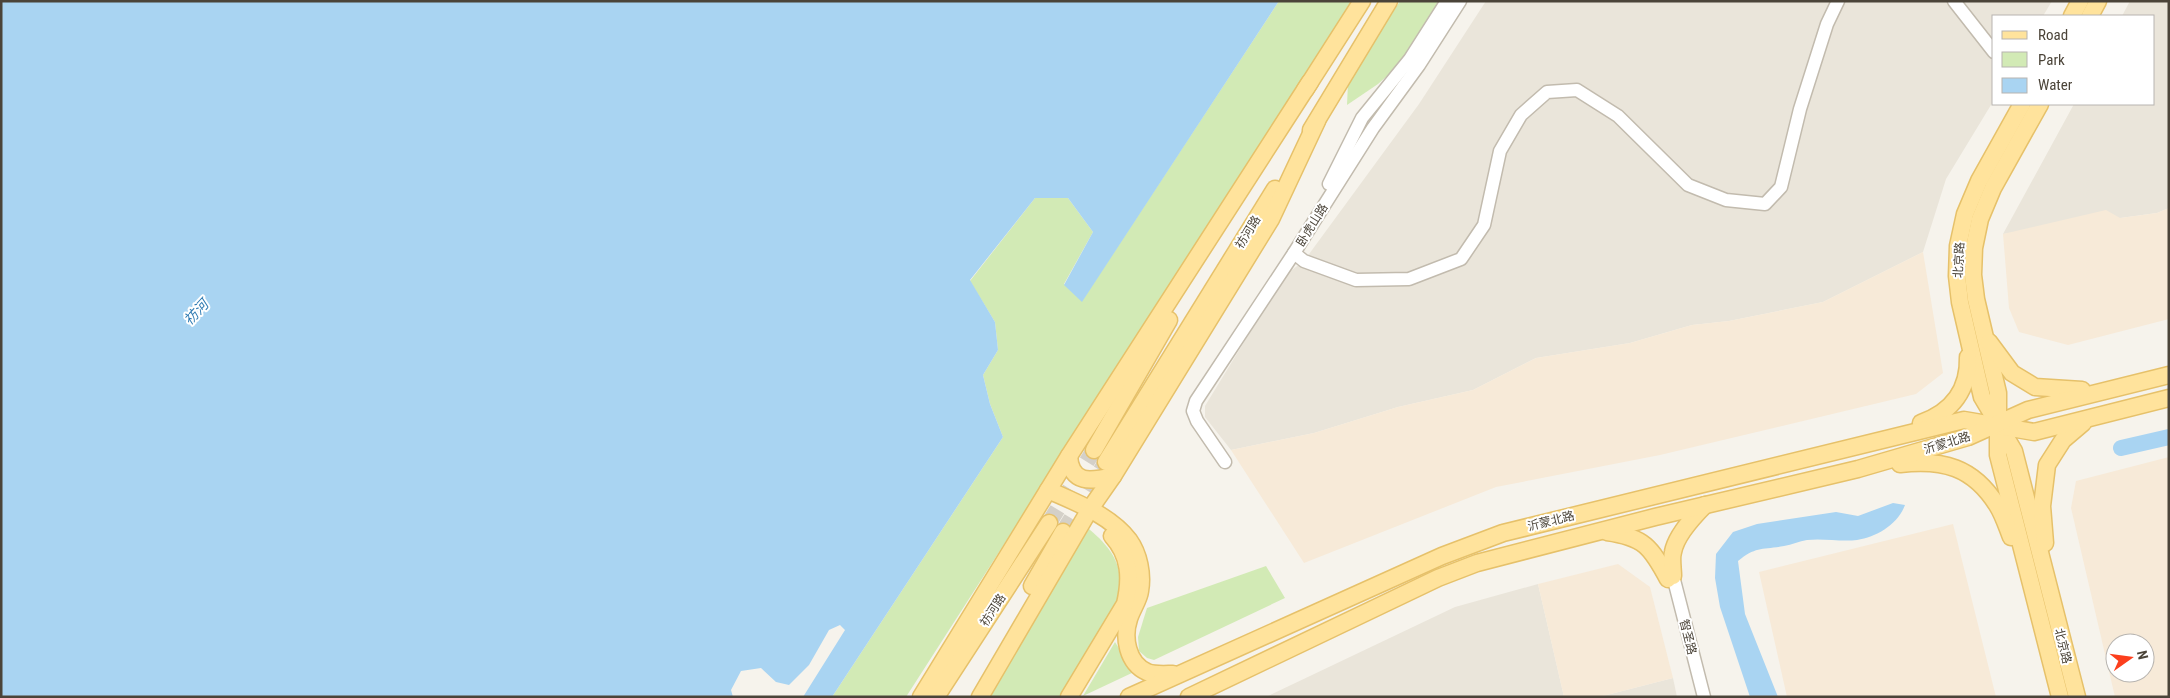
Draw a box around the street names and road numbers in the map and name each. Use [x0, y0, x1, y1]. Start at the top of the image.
street label: 卧虎山路 [1293, 201, 1331, 249]
street label: 祊河路 [1233, 213, 1263, 251]
street label: 北京路 [1951, 242, 1967, 278]
street label: 沂蒙北路 [1922, 429, 1972, 457]
street label: 沂蒙北路 [1526, 508, 1576, 534]
street label: 祊河路 [977, 591, 1009, 629]
street label: 智圣路 [1677, 618, 1699, 656]
street label: 北京路 [2052, 627, 2074, 665]

